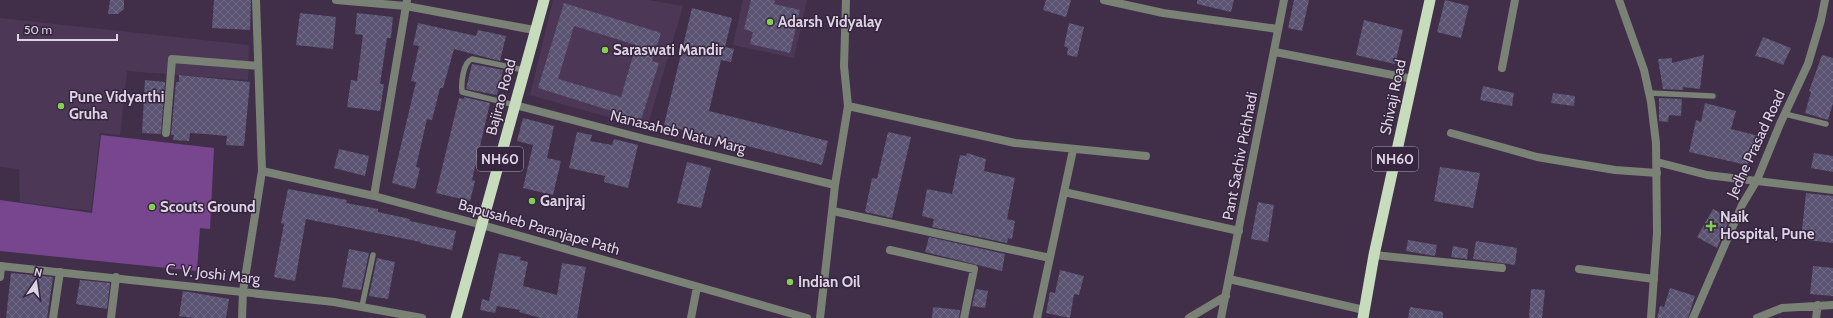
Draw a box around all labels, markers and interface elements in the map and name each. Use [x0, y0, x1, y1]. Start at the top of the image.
place label: Adarsh Vidyalay [778, 13, 883, 31]
scale bar [18, 16, 117, 42]
marker: Adarsh Vidyalay [765, 17, 775, 27]
text: 50 m [24, 22, 52, 37]
place label: Saraswati Mandir [613, 41, 723, 59]
marker: Saraswati Mandir [600, 45, 610, 55]
street label: Bajirao Road [482, 57, 520, 137]
street label: Shivaji Road [1376, 58, 1410, 136]
street label: Jedhe Prasad Road [1723, 87, 1789, 202]
place label: Pune Vidyarthi Gruha [69, 88, 164, 123]
street label: Pant Sachiv Pichhadi [1219, 90, 1261, 222]
marker: Pune Vidyarthi Gruha [56, 101, 66, 111]
street label: Nanasaheb Natu Marg [608, 106, 748, 158]
road number: NH60 [477, 147, 523, 171]
road number: NH60 [1372, 147, 1418, 171]
place label: Ganjraj [540, 192, 585, 210]
street label: Bapusaheb Paranjape Path [456, 195, 622, 259]
marker: Ganjraj [527, 196, 537, 206]
place label: Scouts Ground [160, 198, 256, 216]
marker: Scouts Ground [147, 202, 157, 212]
place label: Naik Hospital, Pune [1720, 208, 1815, 243]
marker: Naik Hospital, Pune [1705, 220, 1717, 232]
street label: C. V. Joshi Marg [165, 260, 262, 288]
north arrow [16, 262, 56, 302]
text: N [33, 265, 44, 280]
place label: Indian Oil [798, 273, 861, 291]
marker: Indian Oil [785, 277, 795, 287]

